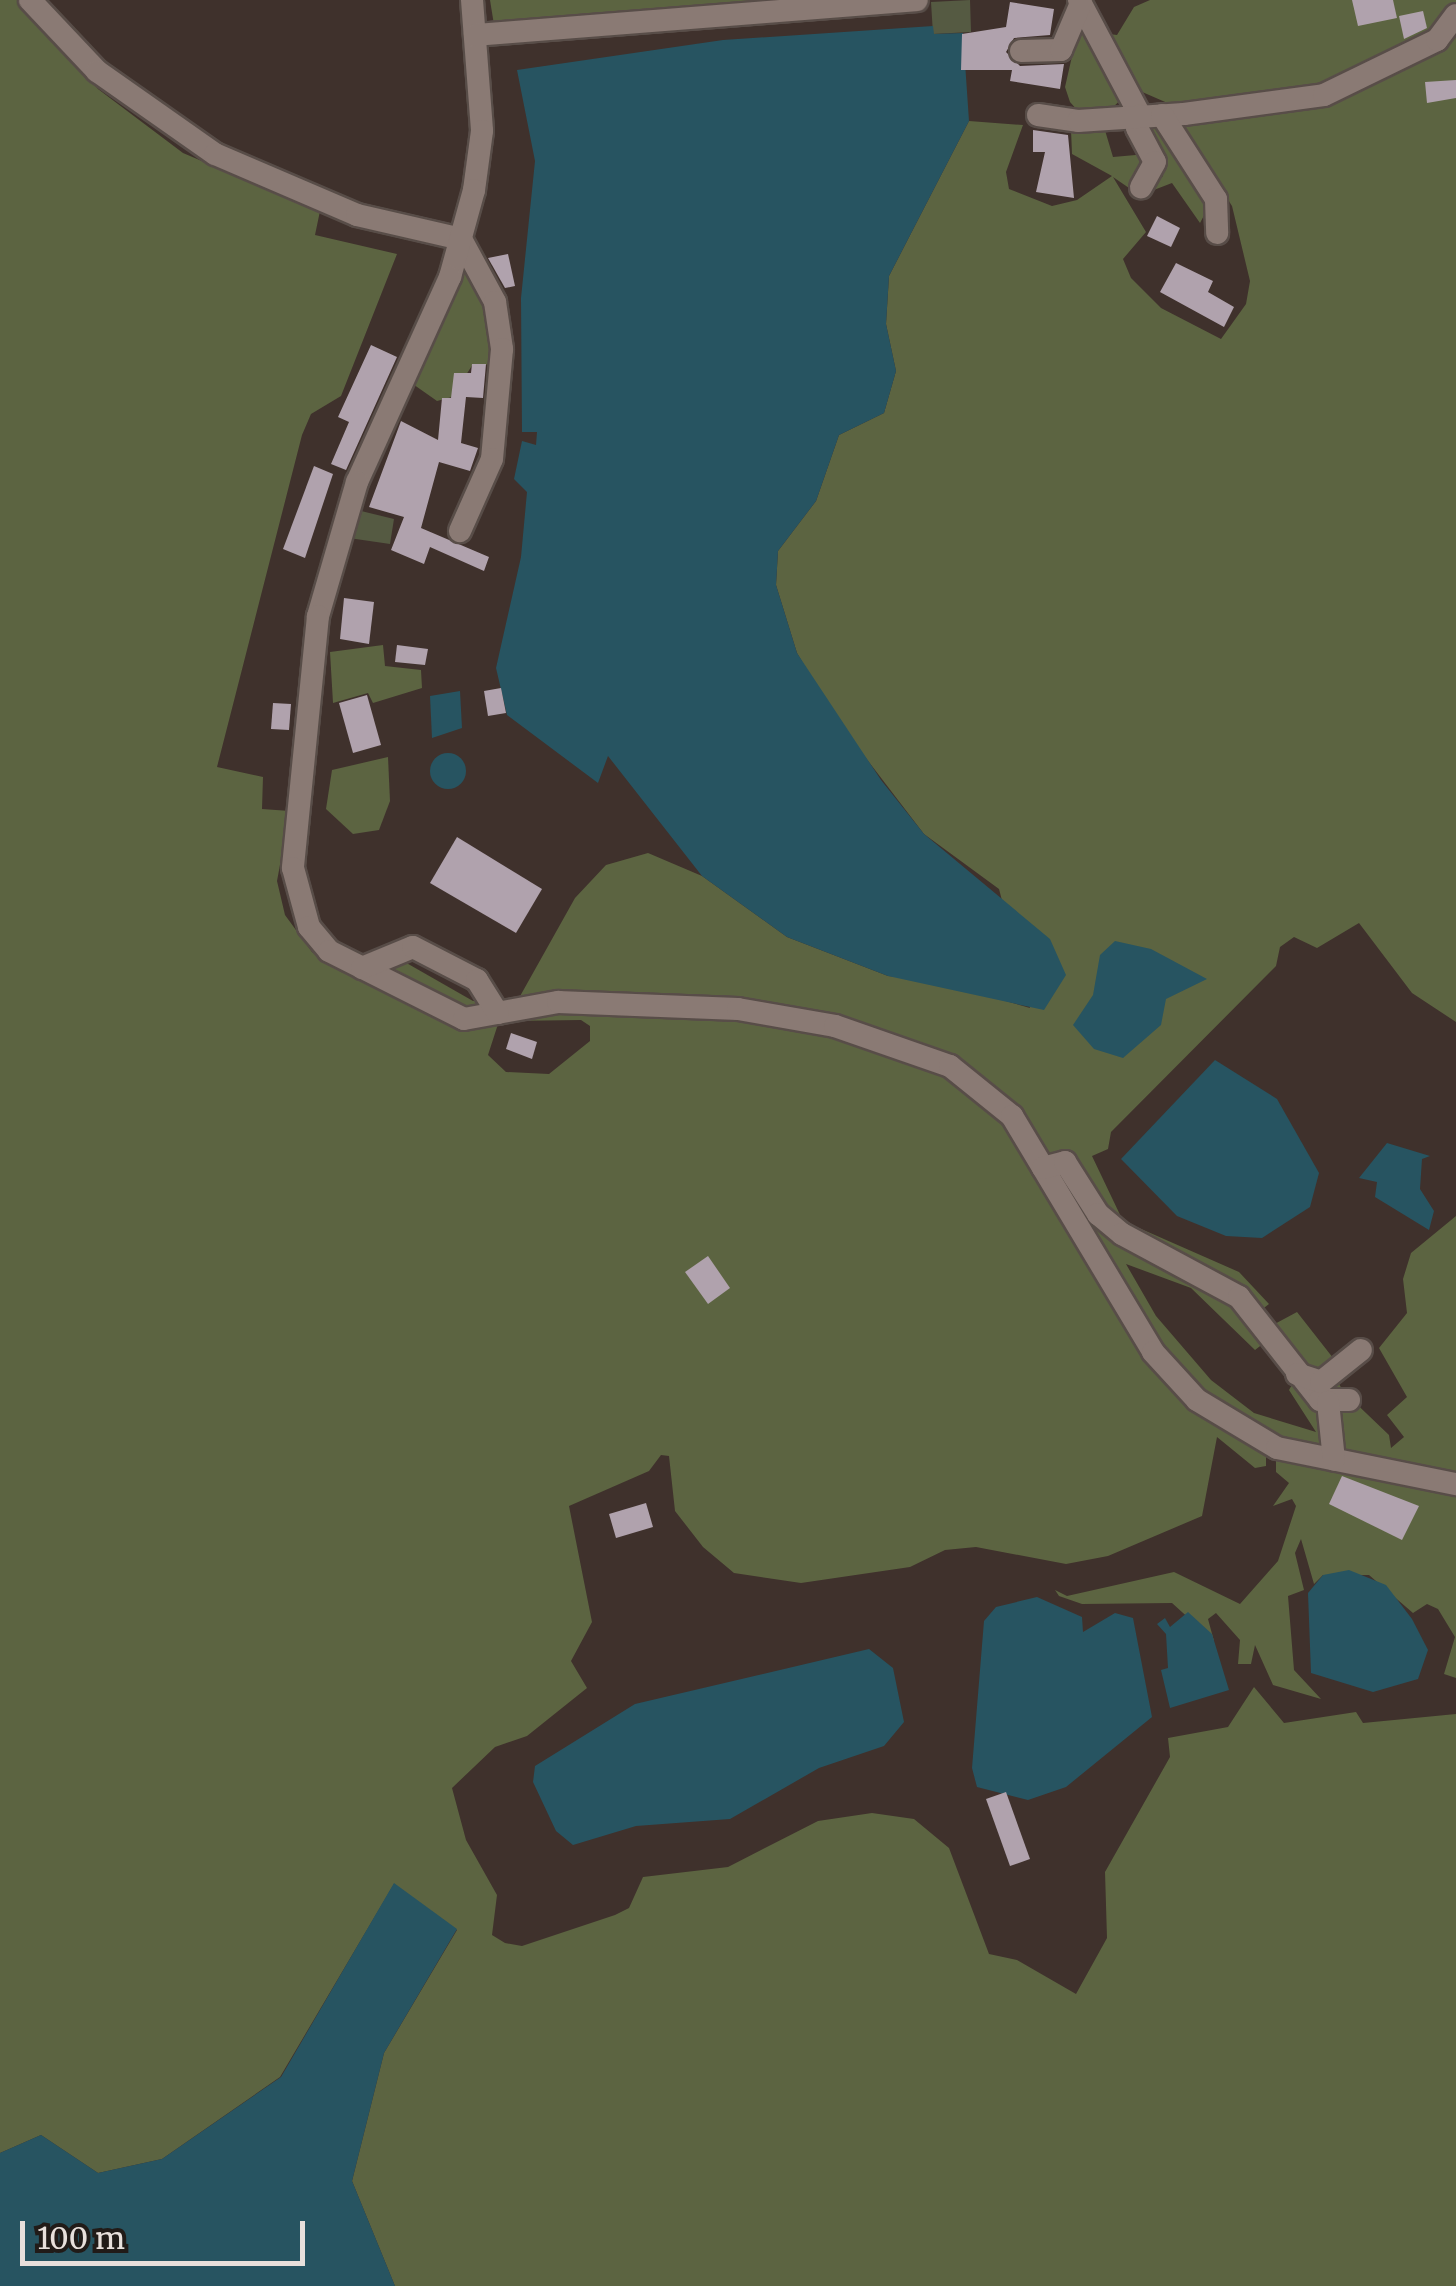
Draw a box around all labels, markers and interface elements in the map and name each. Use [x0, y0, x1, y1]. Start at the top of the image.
scale bar [25, 2201, 310, 2263]
text: 100 m [37, 2219, 125, 2257]

